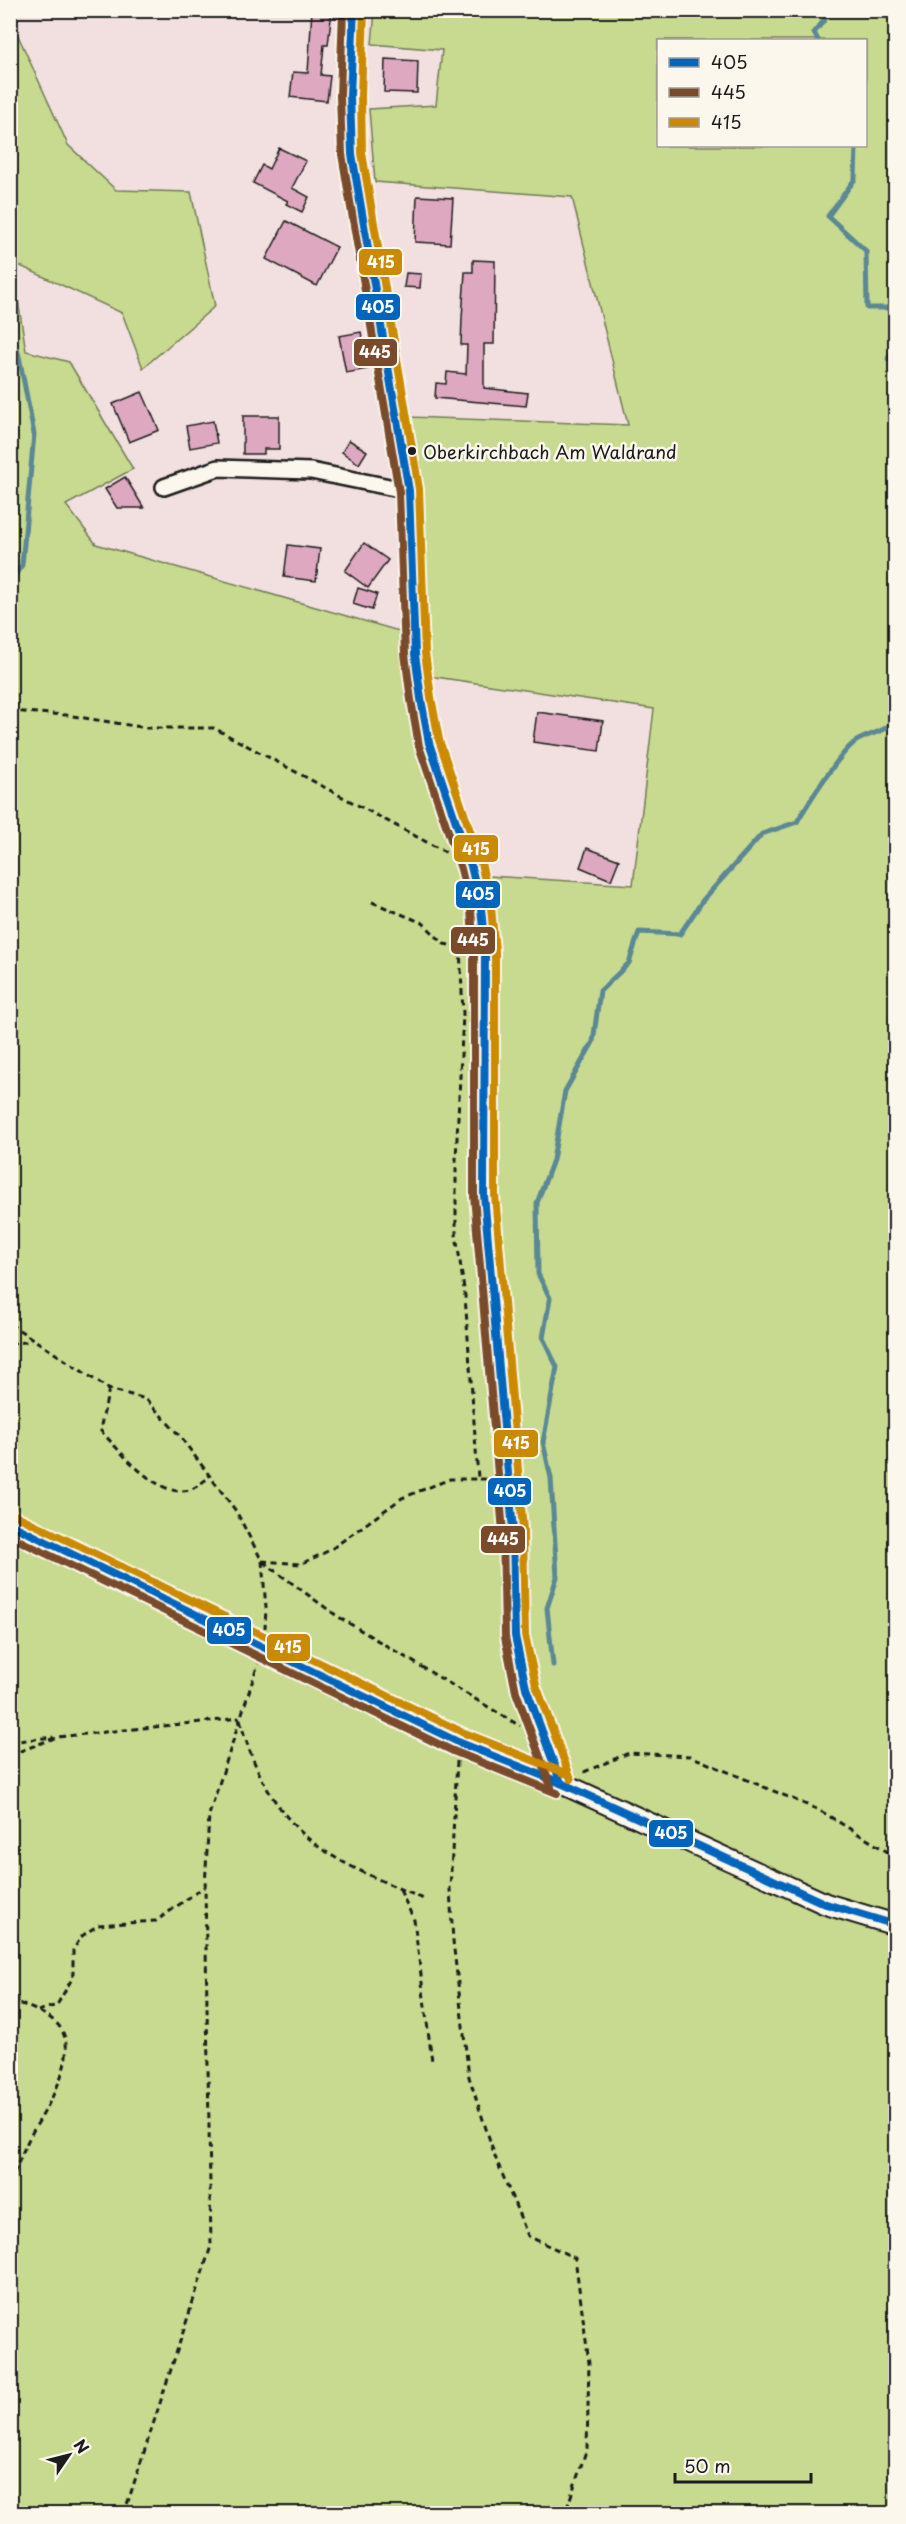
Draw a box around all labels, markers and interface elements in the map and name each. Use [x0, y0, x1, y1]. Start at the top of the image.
legend [657, 39, 867, 147]
text: 405 [711, 48, 747, 75]
text: 445 [711, 78, 746, 105]
text: 415 [711, 108, 741, 135]
line badge: 415 [358, 248, 403, 276]
text: 415 [367, 249, 395, 273]
line badge: 405 [355, 293, 401, 321]
text: 405 [362, 294, 394, 318]
line badge: 445 [353, 338, 398, 367]
text: 445 [359, 339, 391, 363]
place label: Oberkirchbach Am Waldrand [423, 438, 677, 465]
marker: Oberkirchbach Am Waldrand [406, 445, 418, 457]
line badge: 415 [453, 834, 499, 863]
text: 415 [462, 836, 490, 860]
line badge: 405 [455, 880, 501, 909]
text: 405 [462, 881, 494, 905]
line badge: 445 [450, 926, 496, 955]
text: 445 [457, 927, 489, 951]
line badge: 415 [493, 1429, 539, 1458]
text: 415 [502, 1430, 530, 1454]
line badge: 405 [487, 1477, 532, 1506]
text: 405 [494, 1478, 526, 1502]
line badge: 445 [480, 1525, 526, 1554]
text: 445 [487, 1526, 519, 1550]
line badge: 405 [206, 1616, 252, 1645]
text: 405 [213, 1617, 245, 1641]
line badge: 415 [266, 1633, 311, 1662]
text: 415 [274, 1634, 302, 1658]
line badge: 405 [648, 1819, 694, 1848]
text: 405 [655, 1820, 687, 1844]
north arrow [39, 2425, 99, 2485]
text: N [69, 2434, 96, 2458]
scale bar [675, 2446, 812, 2484]
text: 50 m [684, 2452, 731, 2479]

